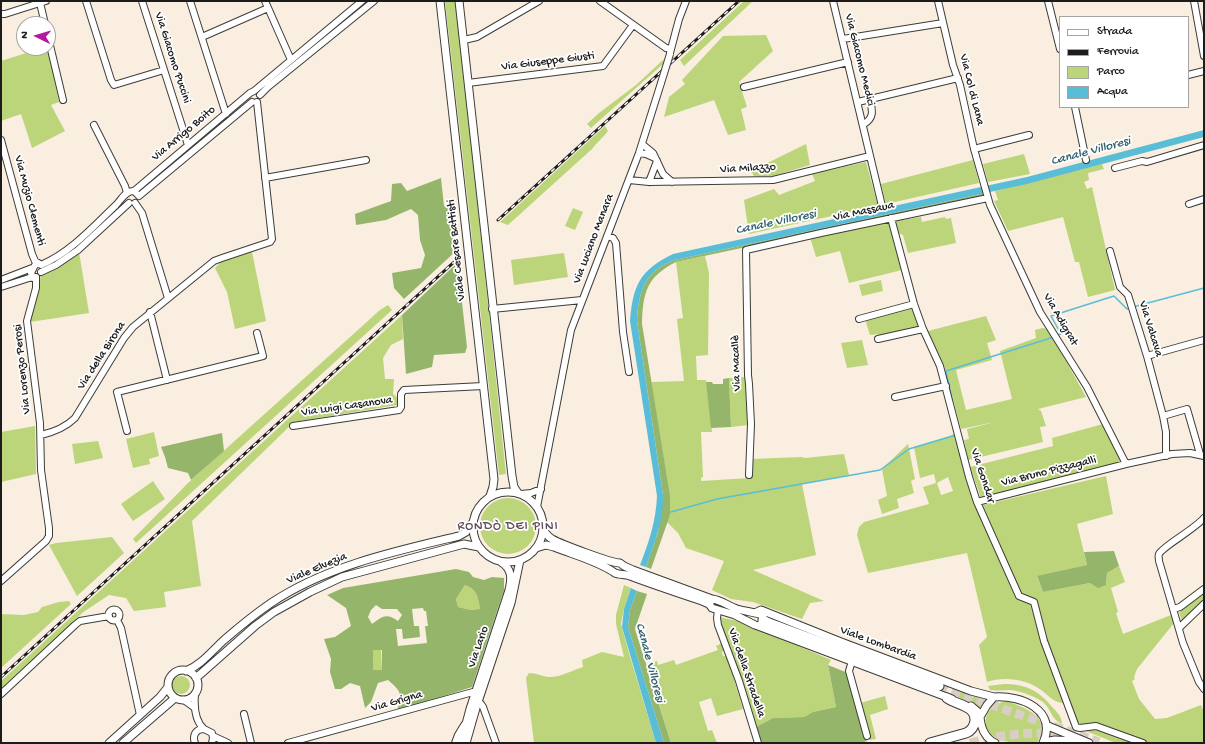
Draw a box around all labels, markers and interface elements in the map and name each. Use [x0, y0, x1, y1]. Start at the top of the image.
street label: Via Giacomo Puccini [151, 11, 193, 105]
street label: Via Giacomo Medici [841, 12, 877, 108]
north arrow [16, 16, 56, 56]
legend [1059, 16, 1189, 108]
text: Strada [1097, 25, 1132, 39]
text: N [19, 31, 31, 39]
text: Ferrovia [1097, 45, 1139, 59]
street label: Via Giuseppe Giusti [501, 49, 595, 75]
street label: Via Col di Lana [955, 53, 987, 127]
text: Parco [1097, 65, 1125, 79]
text: Acqua [1097, 85, 1128, 99]
street label: Via Arrigo Boito [149, 103, 219, 165]
water label: Canale Villoresi [1050, 134, 1132, 170]
street label: Via Muzio Clementi [10, 154, 48, 248]
street label: Via Milazzo [720, 160, 776, 178]
street label: Via Luciano Manara [570, 192, 618, 286]
street label: Viale Cesare Battisti [445, 199, 469, 301]
street label: Via Massaua [832, 199, 896, 225]
water label: Canale Villoresi [734, 207, 818, 239]
street label: Via Adigrat [1039, 291, 1081, 349]
street label: Via Valcava [1135, 299, 1165, 359]
street label: Via della Birona [75, 319, 129, 393]
street label: Via Lorenzo Perosi [11, 323, 35, 415]
street label: Via Macallè [729, 335, 745, 391]
street label: Via Luigi Casanova [301, 393, 393, 421]
street label: Via Gondar [966, 447, 998, 505]
street label: Via Bruno Pizzagalli [1000, 453, 1098, 491]
district label: RONDÒ DEI PINI [457, 519, 559, 535]
street label: Viale Elvezia [285, 550, 349, 588]
water label: Canale Villoresi [631, 622, 667, 704]
street label: Via Lario [465, 624, 493, 670]
street label: Viale Lombardia [838, 624, 918, 664]
street label: Via della Stradella [724, 627, 768, 719]
street label: Via Grigna [370, 688, 424, 716]

